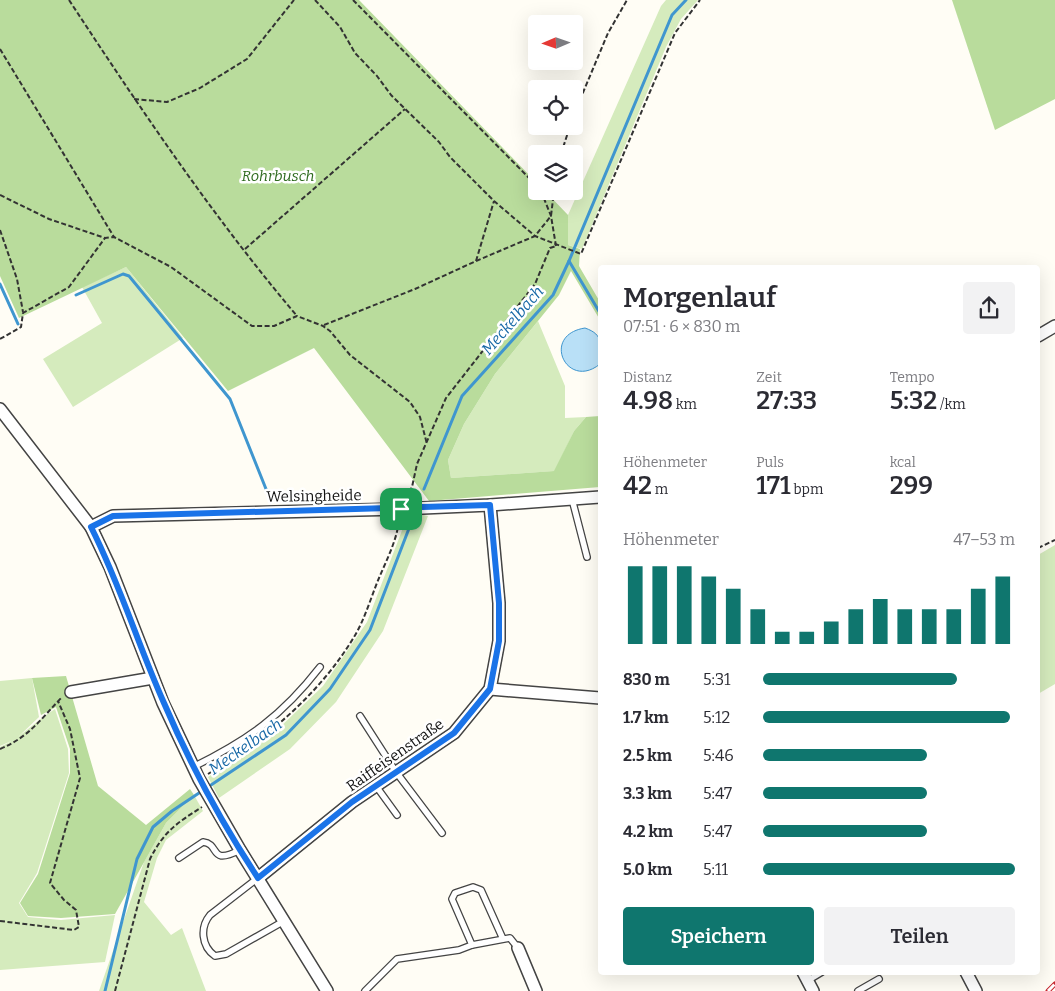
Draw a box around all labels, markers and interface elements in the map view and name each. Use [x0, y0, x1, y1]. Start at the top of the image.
north arrow [528, 15, 582, 70]
map controls [528, 15, 583, 200]
button: locate [528, 80, 583, 135]
button: layers [528, 145, 583, 200]
park label: Rohrbusch [242, 167, 315, 185]
text: Morgenlauf [623, 281, 776, 314]
water label: Meckelbach [477, 282, 547, 359]
button: share [963, 282, 1015, 334]
text: 07:51 · 6 × 830 m [623, 317, 740, 336]
text: Distanz [623, 369, 672, 386]
text: Zeit [756, 369, 782, 386]
text: Tempo [890, 369, 935, 386]
text: 4.98 [623, 386, 673, 416]
text: 27:33 [756, 386, 817, 416]
text: 5:32 [890, 386, 937, 416]
text: km [673, 396, 697, 413]
text: /km [937, 396, 966, 413]
text: Höhenmeter [623, 454, 707, 471]
text: Puls [756, 454, 784, 471]
text: kcal [890, 454, 916, 471]
text: 42 [623, 471, 652, 501]
text: 171 [756, 471, 791, 501]
text: 299 [890, 471, 933, 501]
text: m [652, 481, 668, 498]
text: bpm [791, 481, 823, 498]
street label: Welsingheide [266, 486, 362, 506]
pin [380, 488, 422, 530]
icon: arrive [387, 495, 415, 523]
text: Höhenmeter [623, 530, 719, 549]
text: 47–53 m [953, 530, 1015, 549]
text: 830 m [623, 670, 670, 689]
text: 5:31 [703, 670, 731, 689]
text: 1.7 km [623, 708, 669, 727]
text: 5:12 [703, 708, 730, 727]
water label: Meckelbach [205, 714, 286, 779]
street label: Raiffeisenstraße [343, 715, 447, 795]
text: 2.5 km [623, 746, 672, 765]
text: 5:46 [703, 746, 734, 765]
text: 3.3 km [623, 784, 672, 803]
text: 5:47 [703, 784, 732, 803]
text: 4.2 km [623, 822, 673, 841]
text: 5:47 [703, 822, 732, 841]
text: 5.0 km [623, 860, 672, 879]
text: 5:11 [703, 860, 728, 879]
button: Speichern [623, 907, 814, 965]
button: Teilen [824, 907, 1015, 965]

